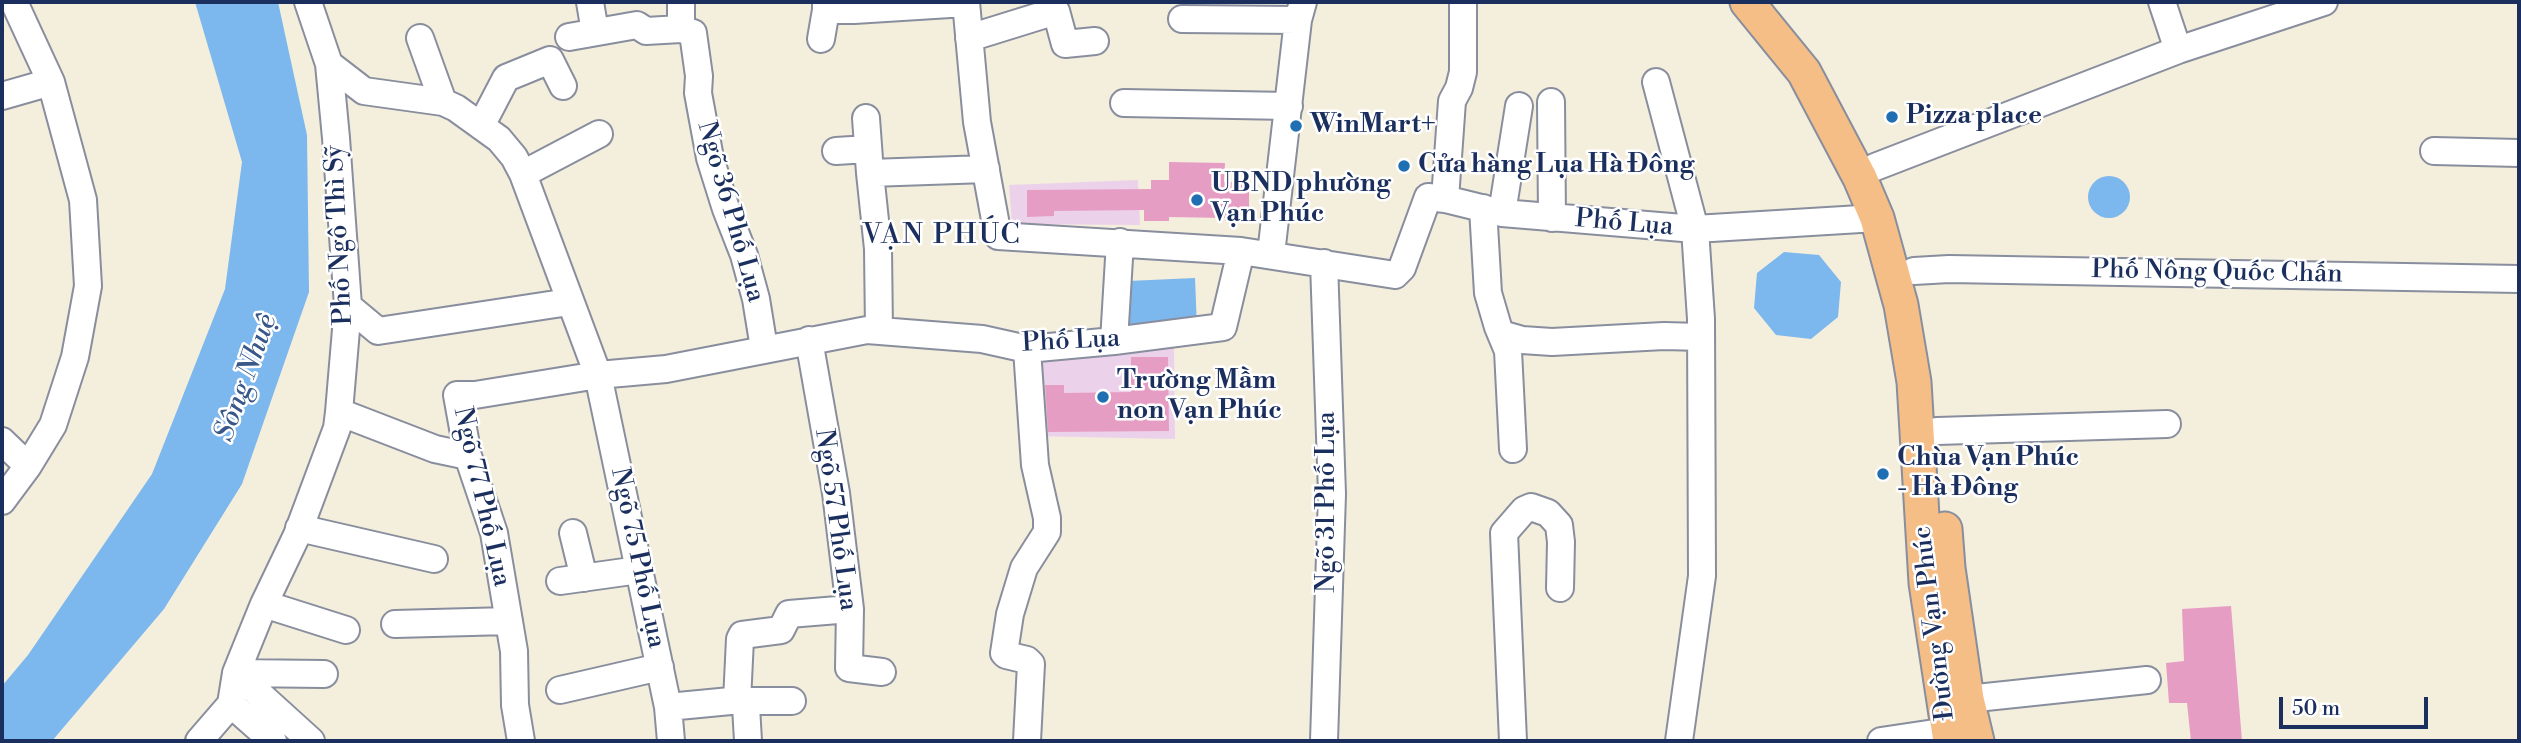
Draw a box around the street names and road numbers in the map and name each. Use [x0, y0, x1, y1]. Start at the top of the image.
street label: Ngõ 36 Phố Lụa [689, 118, 771, 306]
street label: Phố Ngô Thì Sỹ [320, 144, 360, 326]
street label: Phố Lụa [1574, 204, 1674, 244]
street label: Phố Nông Quốc Chấn [2091, 255, 2343, 291]
street label: Phố Lụa [1021, 324, 1121, 360]
street label: Ngõ 77 Phố Lụa [445, 404, 517, 590]
street label: Ngõ 31 Phố Lụa [1312, 411, 1344, 593]
street label: Ngõ 57 Phố Lụa [807, 427, 863, 613]
street label: Ngõ 75 Phố Lụa [603, 465, 671, 651]
street label: Đường Vạn Phúc [1908, 524, 1962, 722]

